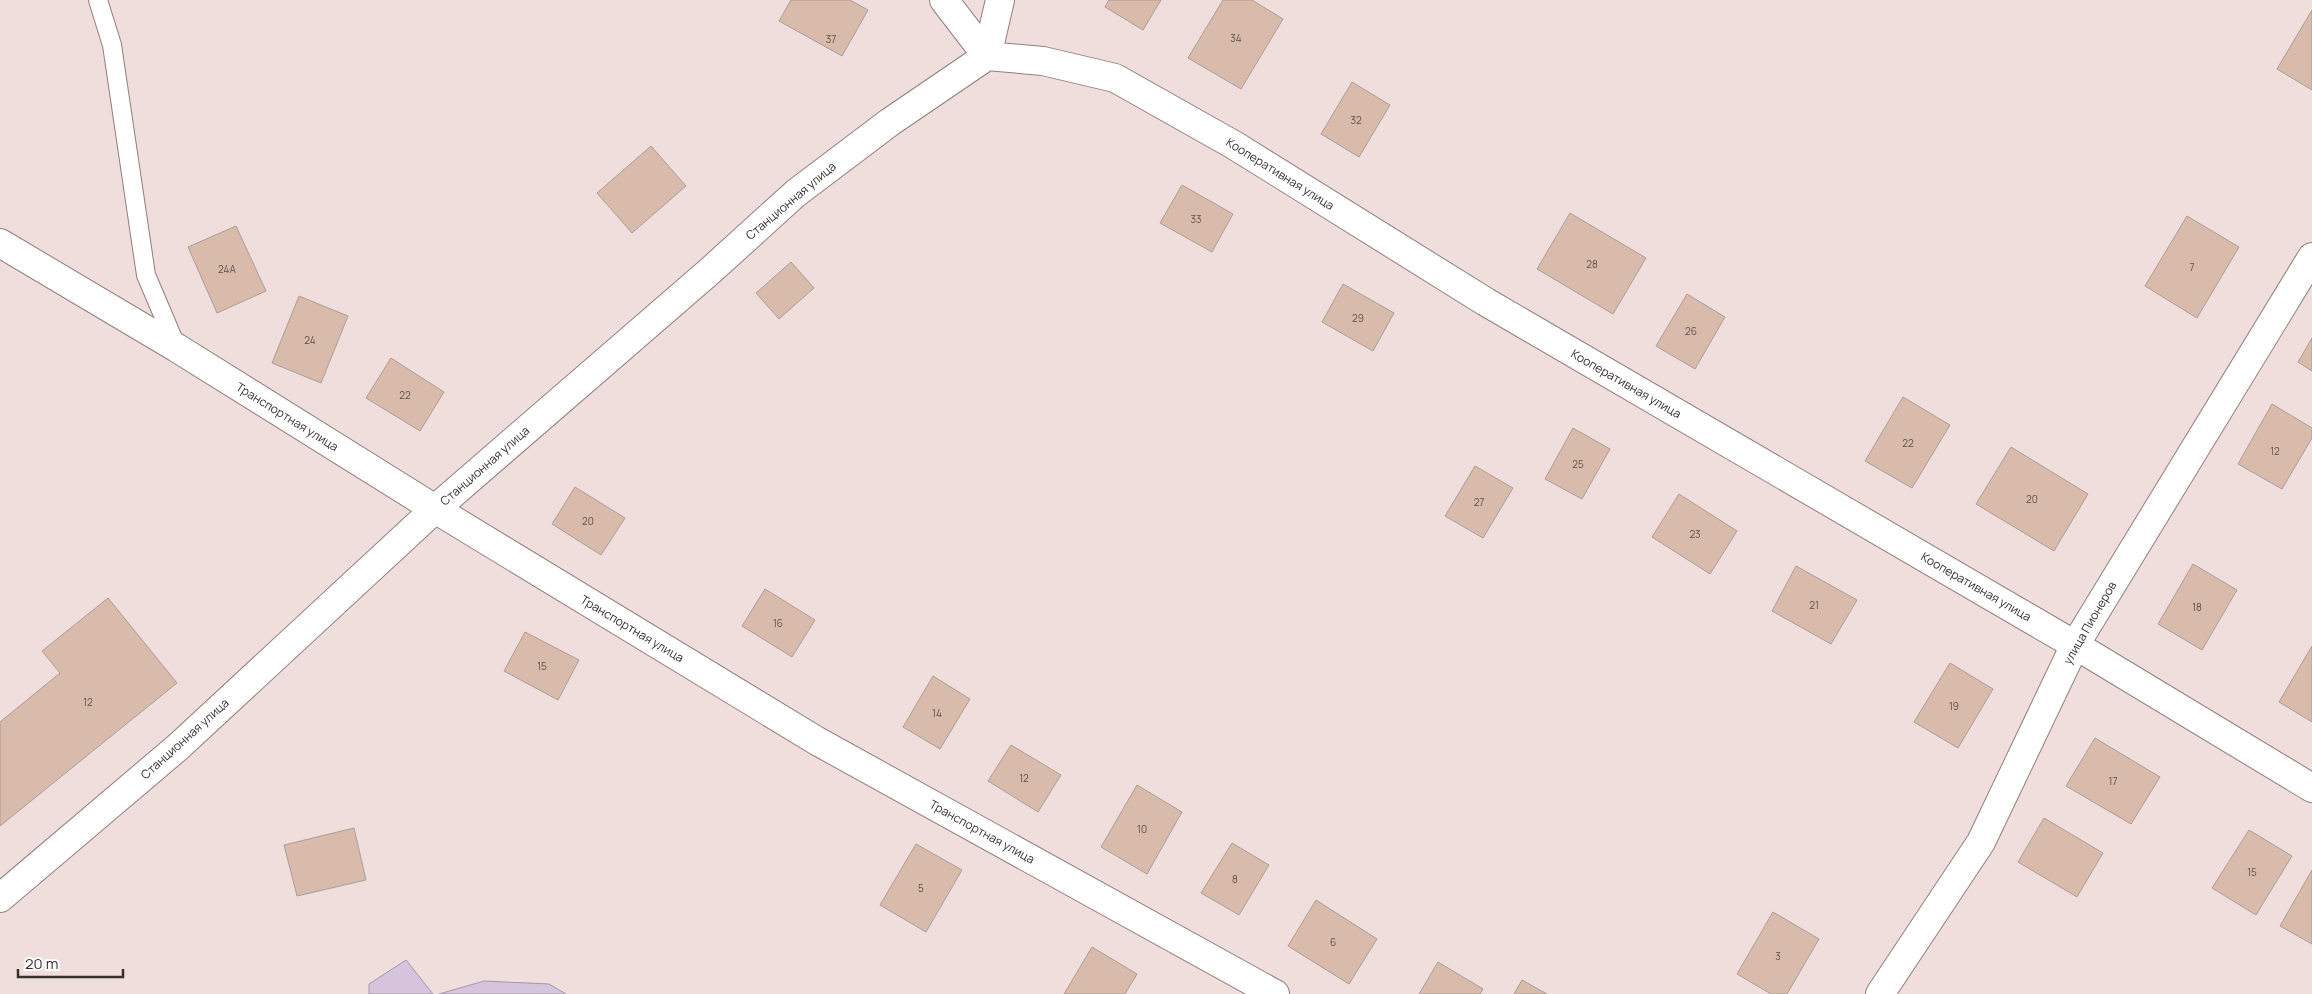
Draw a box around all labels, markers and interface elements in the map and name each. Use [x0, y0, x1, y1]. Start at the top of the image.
house number: 34 [1230, 31, 1242, 45]
house number: 37 [826, 32, 836, 46]
house number: 32 [1350, 113, 1362, 127]
street label: Кооперативная улица [1223, 133, 1338, 214]
street label: Станционная улица [742, 158, 840, 244]
house number: 33 [1190, 212, 1202, 226]
house number: 28 [1586, 257, 1598, 271]
house number: 7 [2189, 260, 2195, 274]
house number: 24А [218, 262, 237, 276]
house number: 29 [1352, 311, 1364, 325]
house number: 26 [1685, 324, 1697, 338]
house number: 24 [304, 333, 316, 347]
street label: Кооперативная улица [1568, 345, 1684, 422]
street label: Транспортная улица [233, 378, 342, 455]
house number: 22 [399, 388, 411, 402]
street label: Станционная улица [436, 422, 533, 509]
house number: 22 [1902, 436, 1914, 450]
house number: 12 [2270, 444, 2280, 458]
house number: 25 [1572, 457, 1584, 471]
house number: 20 [2026, 492, 2038, 506]
house number: 27 [1474, 495, 1484, 509]
house number: 20 [582, 514, 594, 528]
house number: 23 [1689, 527, 1701, 541]
street label: Кооперативная улица [1918, 548, 2034, 625]
street label: улица Пионеров [2059, 578, 2121, 667]
street label: Транспортная улица [577, 591, 687, 666]
house number: 21 [1809, 598, 1819, 612]
house number: 18 [2192, 600, 2202, 614]
house number: 16 [773, 616, 783, 630]
house number: 15 [537, 659, 547, 673]
street label: Станционная улица [137, 694, 232, 783]
house number: 12 [83, 695, 93, 709]
house number: 19 [1949, 699, 1959, 713]
house number: 14 [932, 706, 942, 720]
house number: 12 [1019, 771, 1029, 785]
house number: 17 [2109, 774, 2117, 788]
street label: Транспортная улица [927, 796, 1038, 868]
house number: 10 [1137, 822, 1147, 836]
house number: 15 [2247, 865, 2257, 879]
house number: 8 [1232, 872, 1238, 886]
house number: 5 [918, 881, 924, 895]
house number: 6 [1330, 935, 1336, 949]
scale bar [18, 946, 122, 978]
house number: 3 [1775, 949, 1781, 963]
text: 20 m [25, 953, 58, 974]

